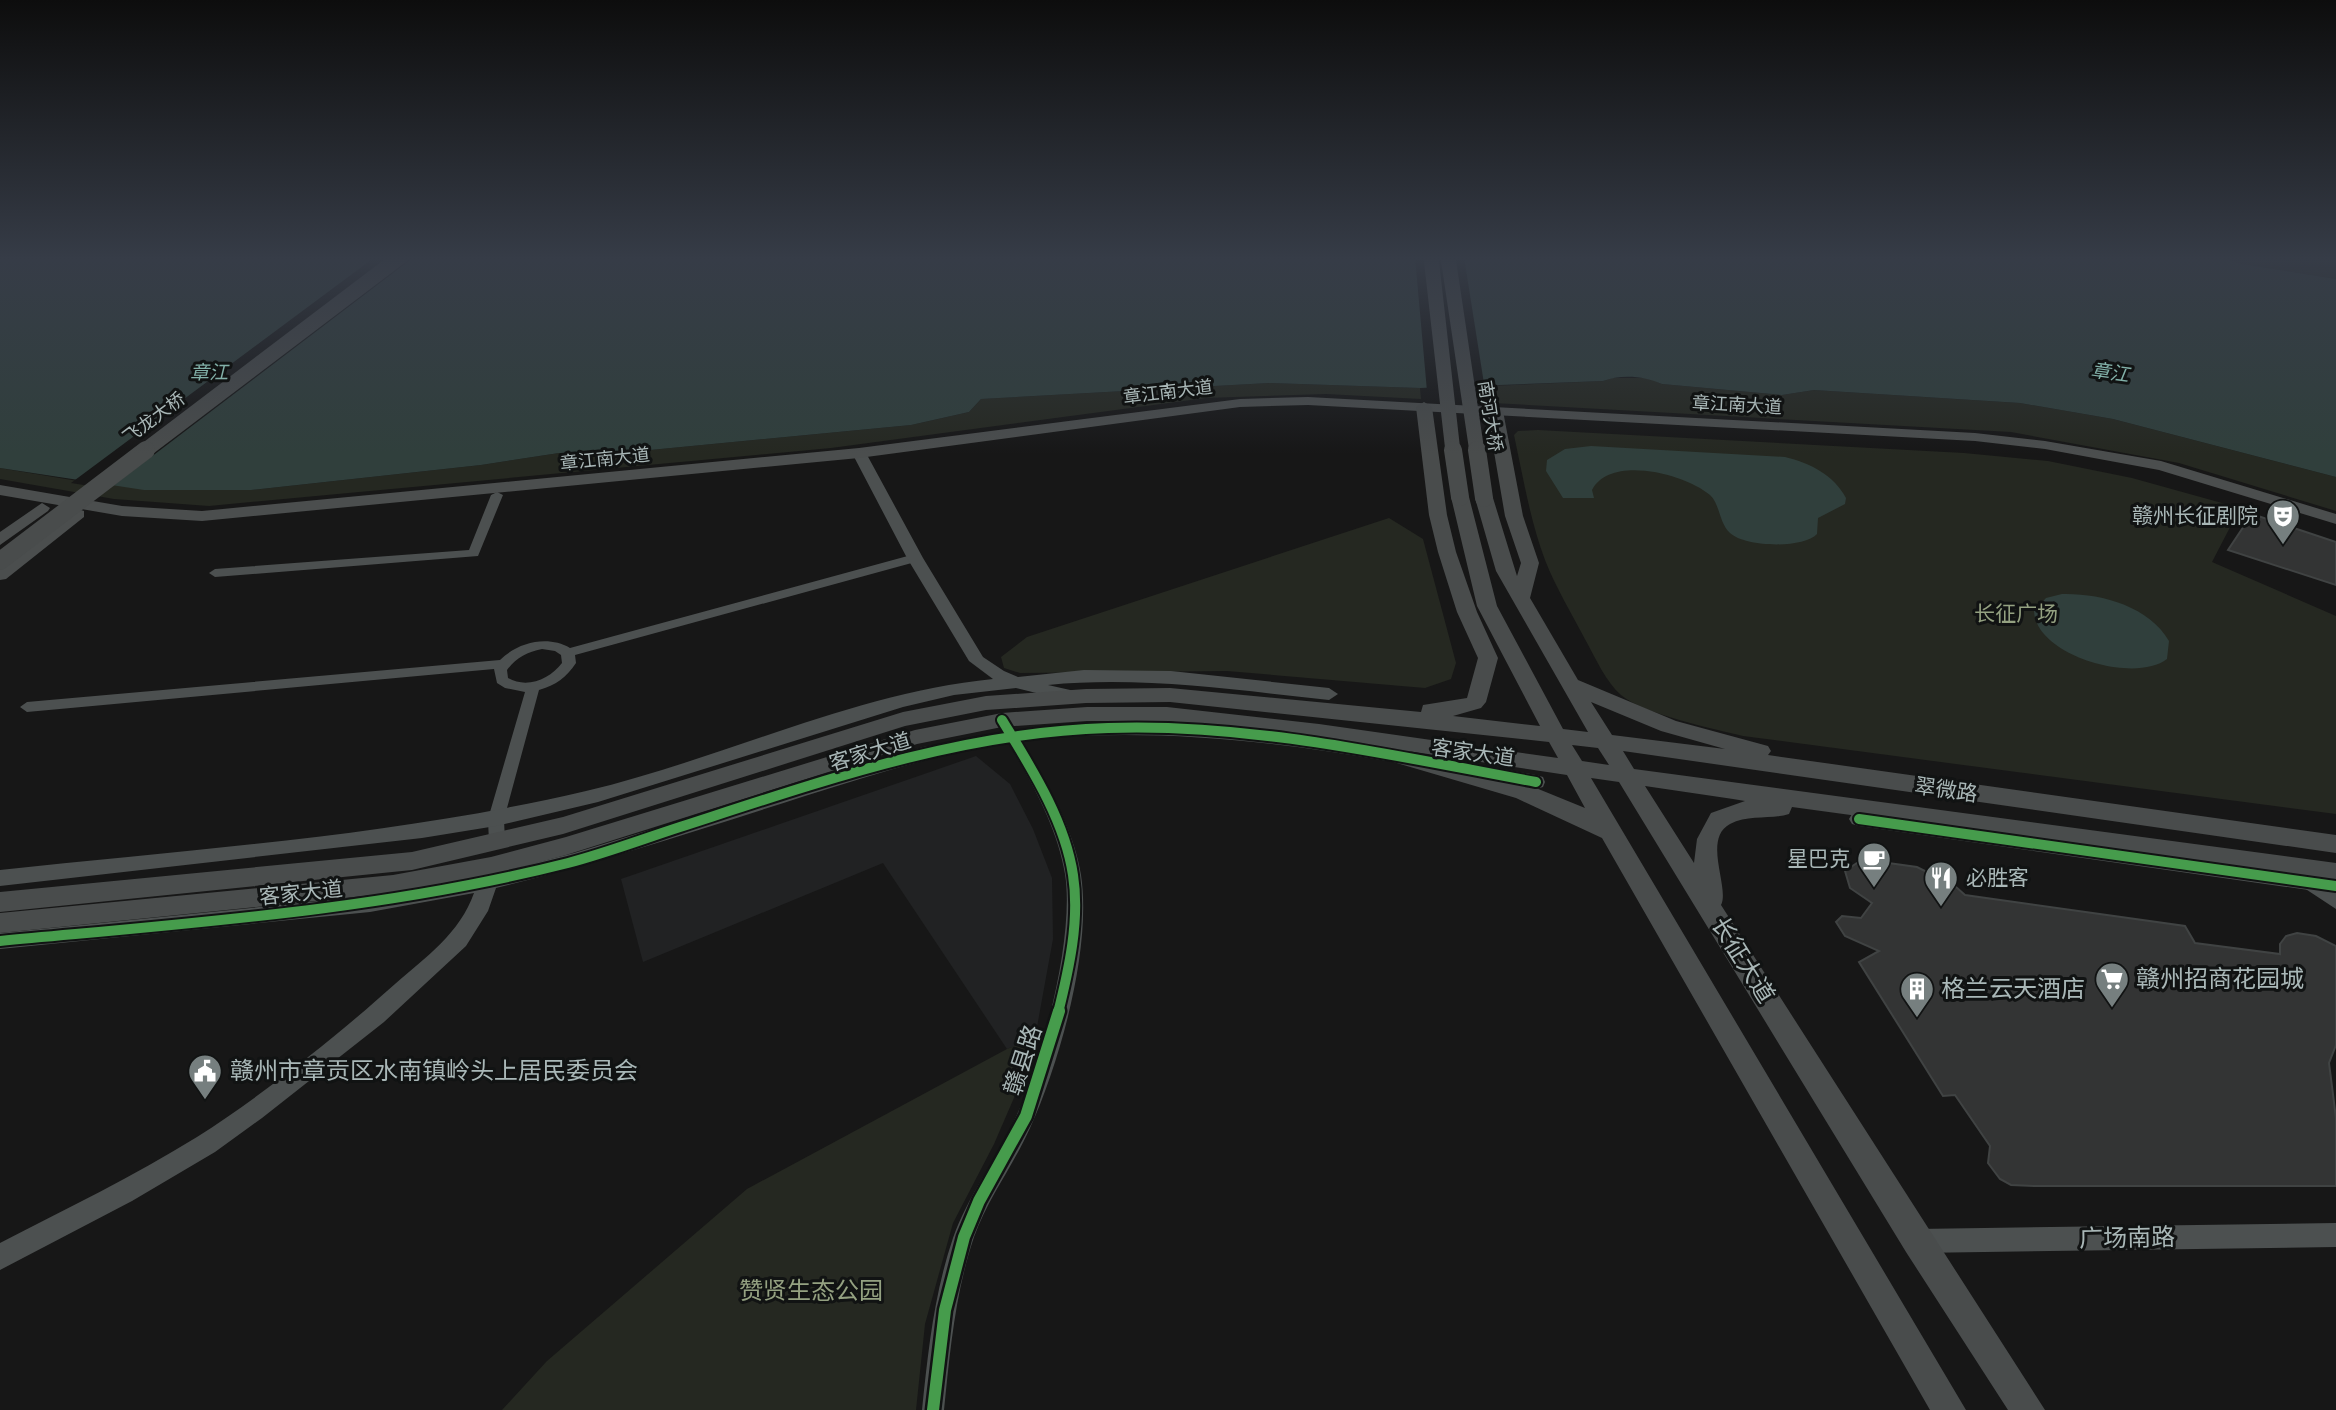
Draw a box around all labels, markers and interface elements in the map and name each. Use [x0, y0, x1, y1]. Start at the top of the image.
water label: 章江 [2089, 357, 2133, 389]
water label: 章江 [190, 360, 230, 386]
street label: 章江南大道 [1122, 375, 1214, 409]
street label: 南河大桥 [1473, 379, 1507, 453]
street label: 飞龙大桥 [118, 387, 190, 449]
street label: 章江南大道 [1691, 391, 1783, 419]
street label: 章江南大道 [559, 442, 651, 476]
theatre icon: 赣州长征剧院 [2264, 497, 2302, 546]
place label: 赣州长征剧院 [2132, 502, 2258, 530]
park label: 长征广场 [1974, 600, 2058, 628]
street label: 客家大道 [826, 726, 914, 778]
street label: 客家大道 [1429, 733, 1517, 773]
street label: 翠微路 [1913, 772, 1979, 808]
cafe icon: 星巴克 [1855, 840, 1893, 889]
place label: 星巴克 [1787, 845, 1850, 873]
restaurant icon: 必胜客 [1922, 859, 1960, 908]
place label: 必胜客 [1966, 864, 2029, 892]
street label: 客家大道 [258, 875, 344, 911]
street label: 长征大道 [1704, 911, 1782, 1009]
supermarket icon: 赣州招商花园城 [2093, 960, 2131, 1009]
place label: 赣州招商花园城 [2136, 963, 2304, 995]
building icon: 格兰云天酒店 [1898, 970, 1936, 1019]
place label: 格兰云天酒店 [1941, 973, 2085, 1005]
street label: 赣县路 [997, 1021, 1049, 1099]
public building icon: 赣州市章贡区水南镇岭头上居民委员会 [186, 1052, 224, 1101]
place label: 赣州市章贡区水南镇岭头上居民委员会 [230, 1055, 638, 1087]
street label: 广场南路 [2079, 1221, 2175, 1255]
park label: 赞贤生态公园 [739, 1275, 883, 1307]

